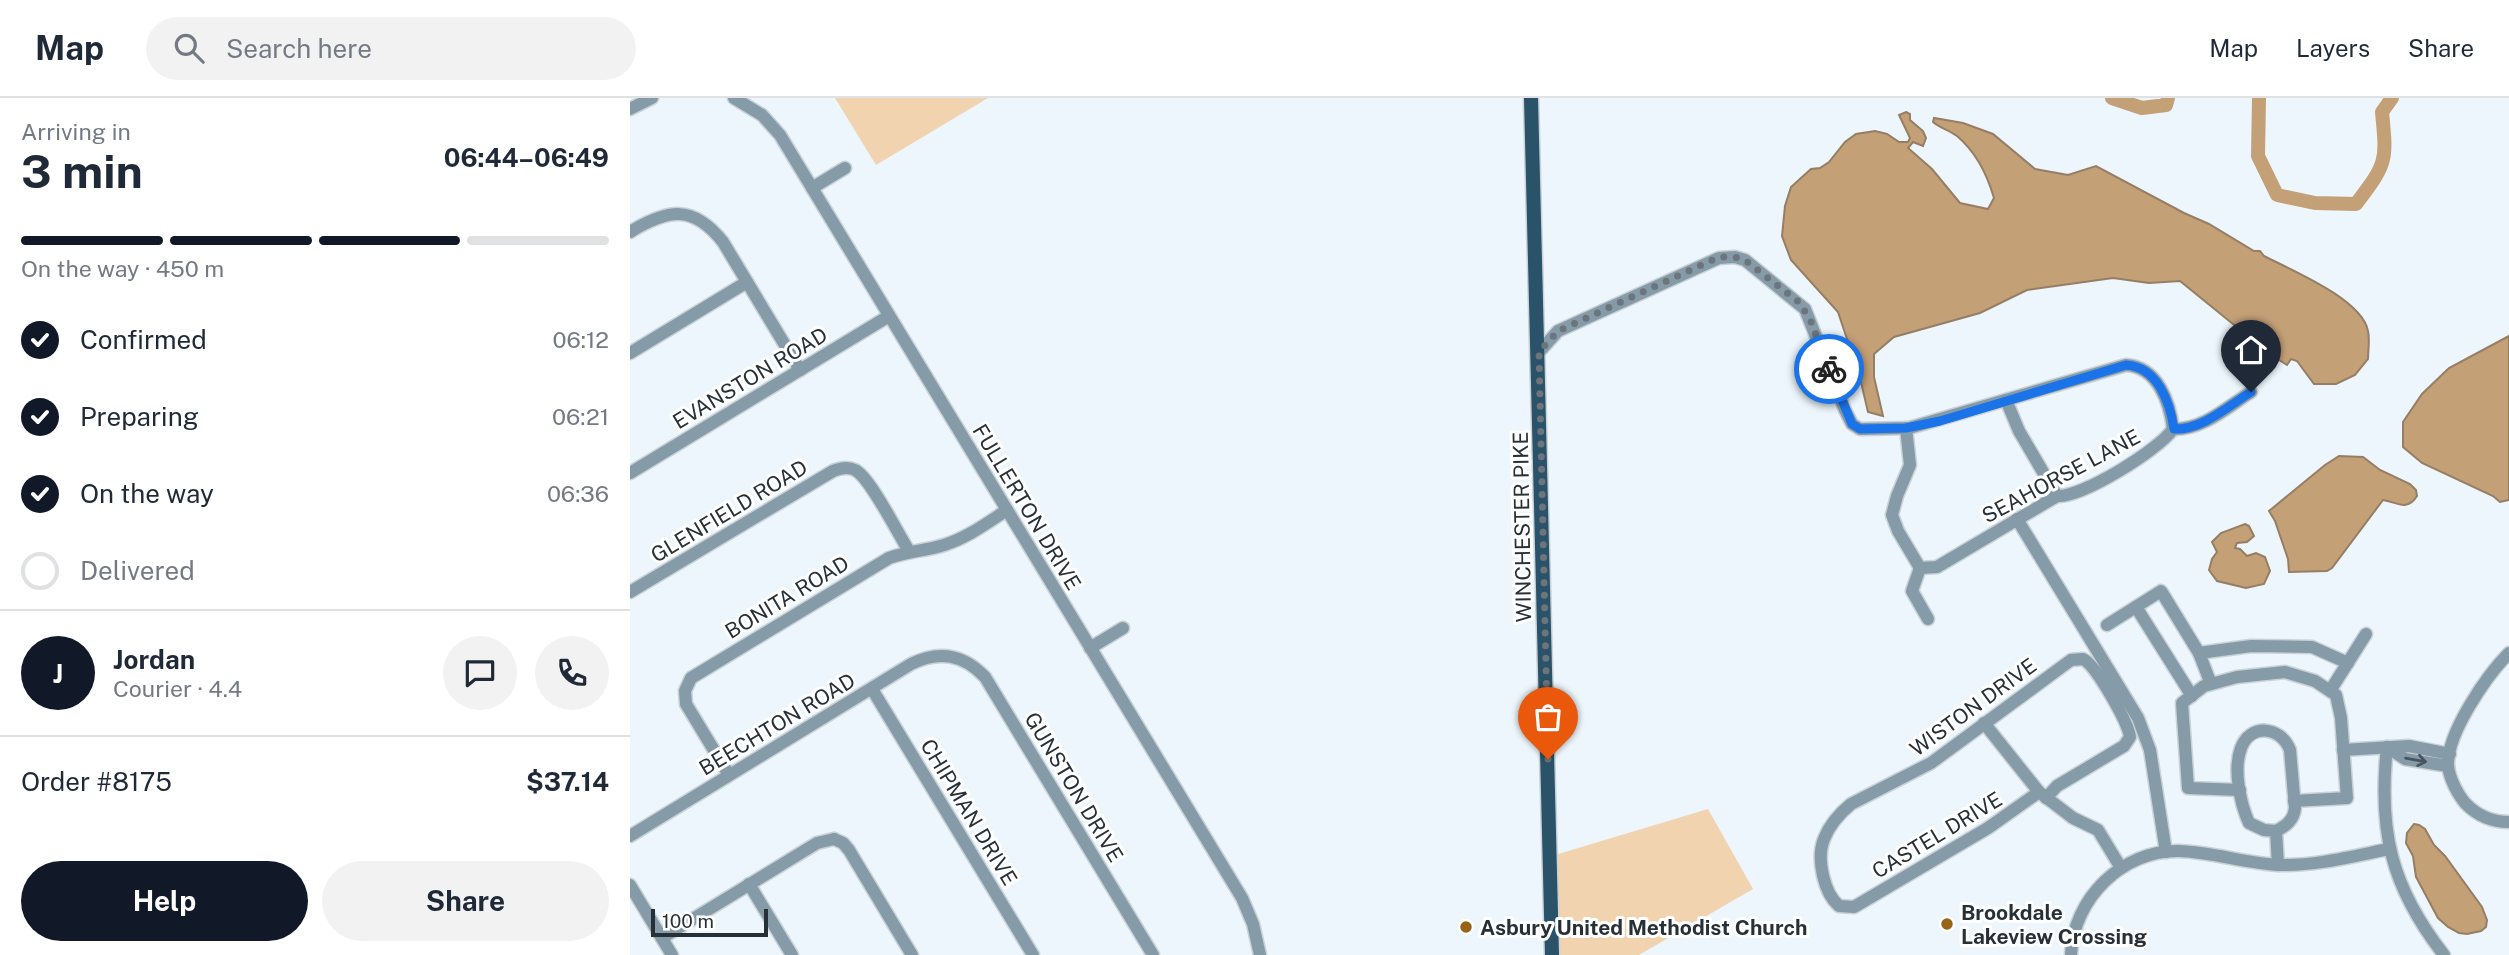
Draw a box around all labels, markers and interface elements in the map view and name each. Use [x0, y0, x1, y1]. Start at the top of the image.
search box [146, 17, 636, 80]
text: Map [35, 29, 104, 67]
icon: search [170, 29, 208, 67]
text: Search here [226, 33, 372, 64]
text: Map [2209, 34, 2258, 62]
text: Layers [2296, 34, 2370, 62]
text: Share [2408, 34, 2474, 62]
text: Arriving in [21, 118, 131, 145]
text: 06:44–06:49 [444, 142, 609, 173]
text: 3 min [21, 144, 143, 198]
text: On the way · 450 m [21, 255, 224, 282]
pin [2221, 320, 2281, 392]
icon: check [21, 321, 59, 359]
street label: EVANSTON ROAD [668, 322, 832, 434]
text: Confirmed [80, 324, 207, 355]
text: 06:12 [553, 326, 609, 353]
icon: home [2232, 331, 2270, 369]
courier [1794, 334, 1864, 404]
icon: bike [1810, 350, 1848, 388]
icon: check [21, 398, 59, 436]
text: Preparing [80, 401, 199, 432]
text: 06:21 [552, 403, 609, 430]
street label: FULLERTON DRIVE [968, 419, 1086, 595]
street label: SEAHORSE LANE [1978, 424, 2144, 528]
street label: WINCHESTER PIKE [1508, 431, 1536, 623]
street label: GLENFIELD ROAD [646, 454, 812, 568]
icon: check [21, 475, 59, 513]
text: On the way [80, 478, 214, 509]
text: 06:36 [547, 480, 609, 507]
street label: BONITA ROAD [721, 550, 853, 644]
text: Delivered [80, 555, 195, 586]
button: chat [443, 636, 517, 710]
button: phone [535, 636, 609, 710]
text: Jordan [113, 644, 195, 675]
street label: WISTON DRIVE [1905, 653, 2041, 761]
text: J [53, 658, 63, 689]
street label: BEECHTON ROAD [694, 668, 860, 780]
text: Courier · 4.4 [113, 675, 242, 702]
pin [1518, 687, 1578, 759]
icon: bag [1529, 698, 1567, 736]
street label: GUNSTON DRIVE [1019, 708, 1129, 866]
street label: CHIPMAN DRIVE [915, 734, 1023, 890]
one-way arrow [2404, 754, 2427, 767]
text: Order #8175 [21, 766, 172, 797]
text: $37.14 [526, 766, 609, 797]
street label: CASTEL DRIVE [1867, 786, 2007, 884]
button: Help [21, 861, 308, 941]
button: Share [322, 861, 609, 941]
place label: Brookdale Lakeview Crossing [1961, 900, 2147, 949]
scale bar [651, 906, 768, 938]
text: 100 m [662, 910, 714, 932]
place label: Asbury United Methodist Church [1480, 915, 1807, 940]
marker: Brookdale Lakeview Crossing [1939, 916, 1955, 932]
marker: Asbury United Methodist Church [1458, 919, 1474, 935]

